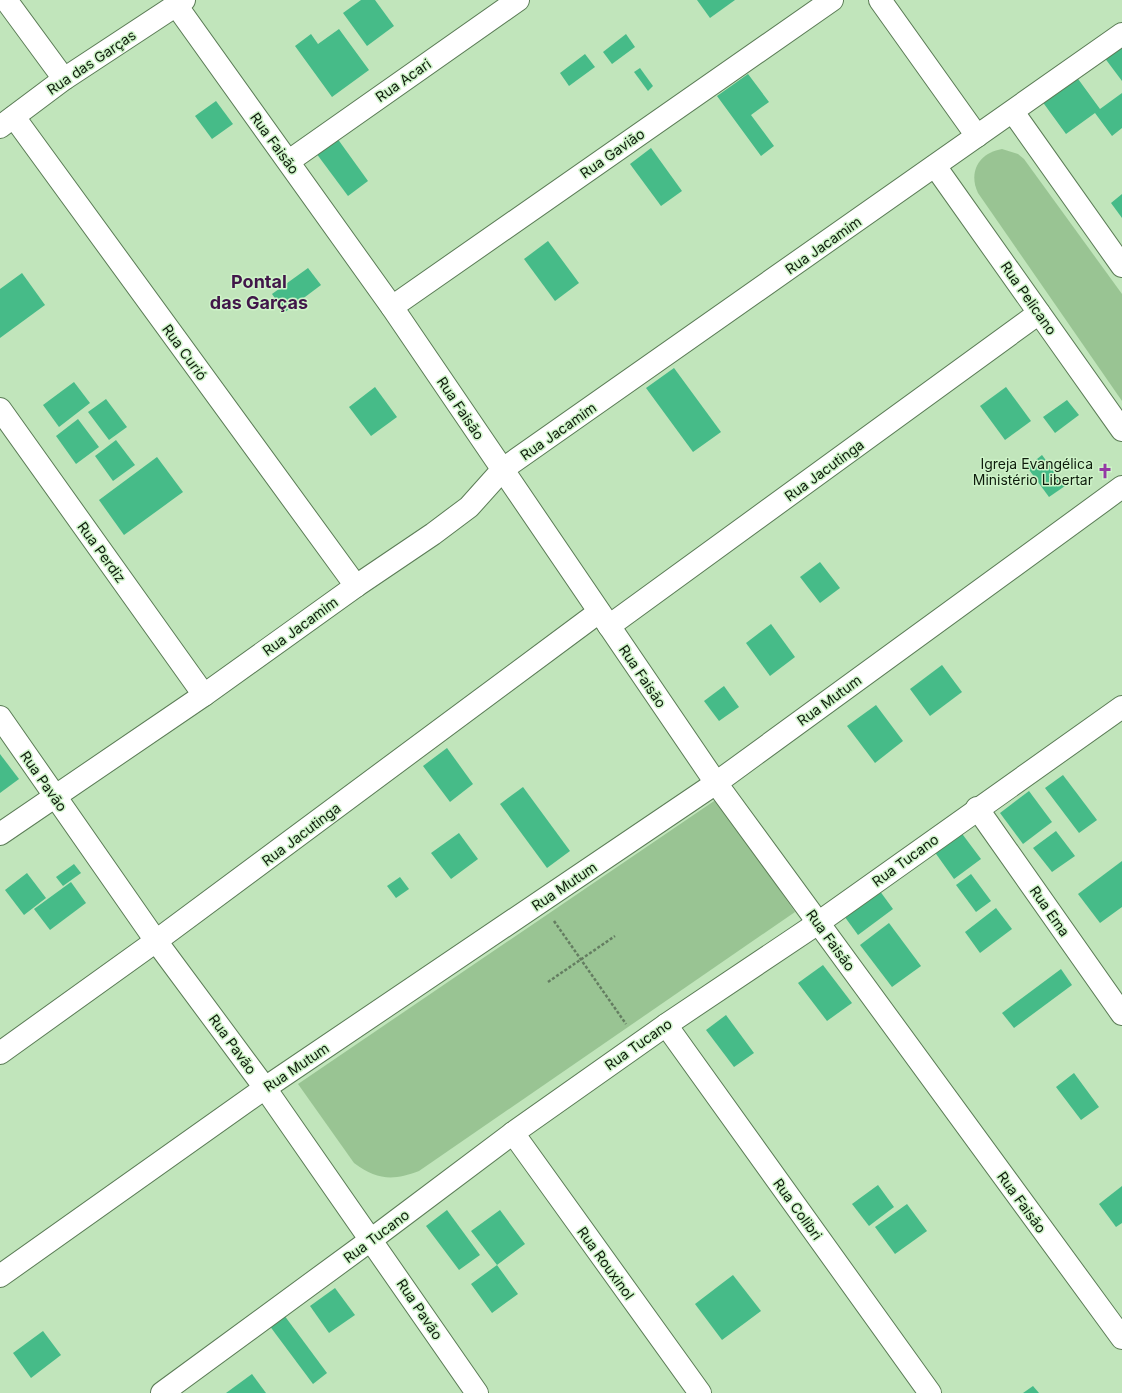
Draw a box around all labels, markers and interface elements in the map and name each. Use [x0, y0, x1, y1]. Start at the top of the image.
street label: Rua das Garças [43, 26, 139, 98]
street label: Rua Acari [372, 55, 434, 105]
street label: Rua Faisão [247, 109, 303, 177]
street label: Rua Gavião [577, 125, 647, 181]
street label: Rua Jacamim [782, 213, 864, 277]
street label: Rua Pelicano [997, 258, 1061, 338]
district label: Pontal das Garças [210, 271, 308, 313]
street label: Rua Curió [159, 321, 211, 383]
street label: Rua Faisão [434, 373, 488, 443]
street label: Rua Jacamim [517, 399, 599, 463]
street label: Rua Jacutinga [781, 436, 867, 504]
place label: Igreja Evangélica Ministério Libertar [973, 455, 1093, 488]
church icon: Igreja Evangélica Ministério Libertar [1096, 462, 1114, 480]
street label: Rua Perdiz [74, 518, 130, 586]
street label: Rua Jacamim [259, 593, 341, 659]
street label: Rua Faisão [616, 641, 670, 711]
street label: Rua Mutum [794, 671, 864, 729]
street label: Rua Pavão [17, 748, 71, 814]
street label: Rua Jacutinga [258, 799, 344, 869]
street label: Rua Tucano [868, 830, 942, 890]
street label: Rua Mutum [528, 858, 600, 914]
street label: Rua Ema [1027, 883, 1073, 939]
street label: Rua Faisão [803, 906, 859, 974]
street label: Rua Pavão [206, 1011, 260, 1077]
street label: Rua Tucano [601, 1015, 675, 1073]
street label: Rua Mutum [260, 1039, 332, 1095]
street label: Rua Faisão [994, 1168, 1050, 1236]
street label: Rua Colibri [770, 1175, 826, 1243]
street label: Rua Tucano [340, 1206, 412, 1266]
street label: Rua Rouxinol [574, 1223, 638, 1303]
street label: Rua Pavão [393, 1275, 447, 1343]

